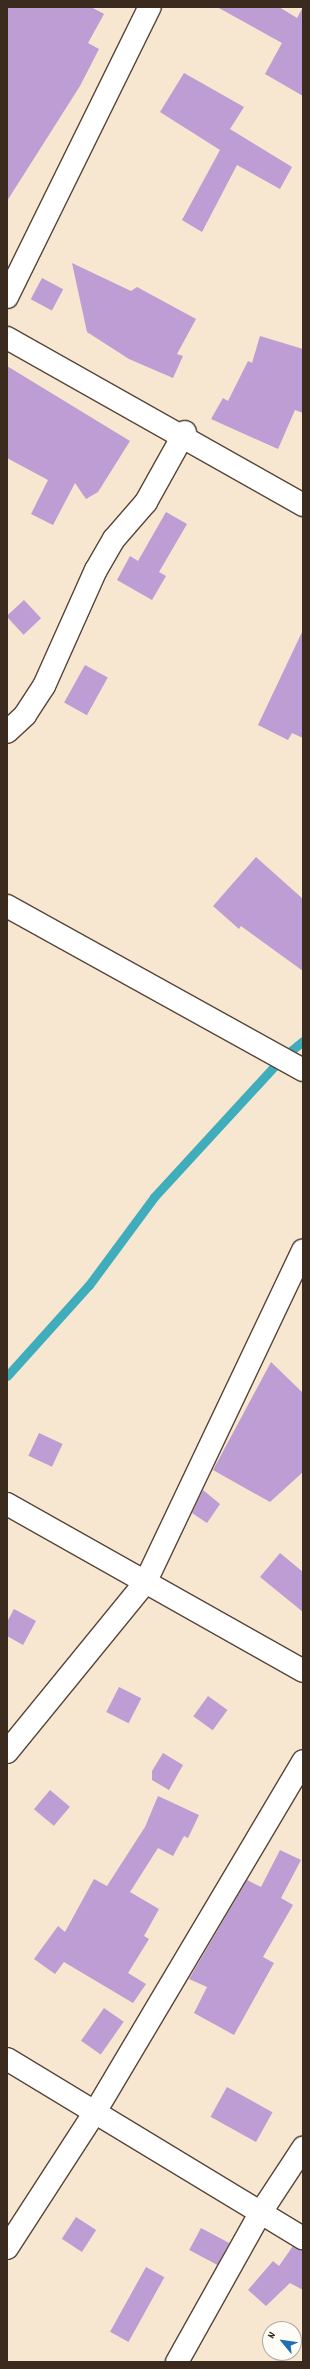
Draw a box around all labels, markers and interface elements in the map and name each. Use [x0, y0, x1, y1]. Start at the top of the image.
north arrow [262, 2321, 302, 2361]
text: N [264, 2329, 281, 2342]

